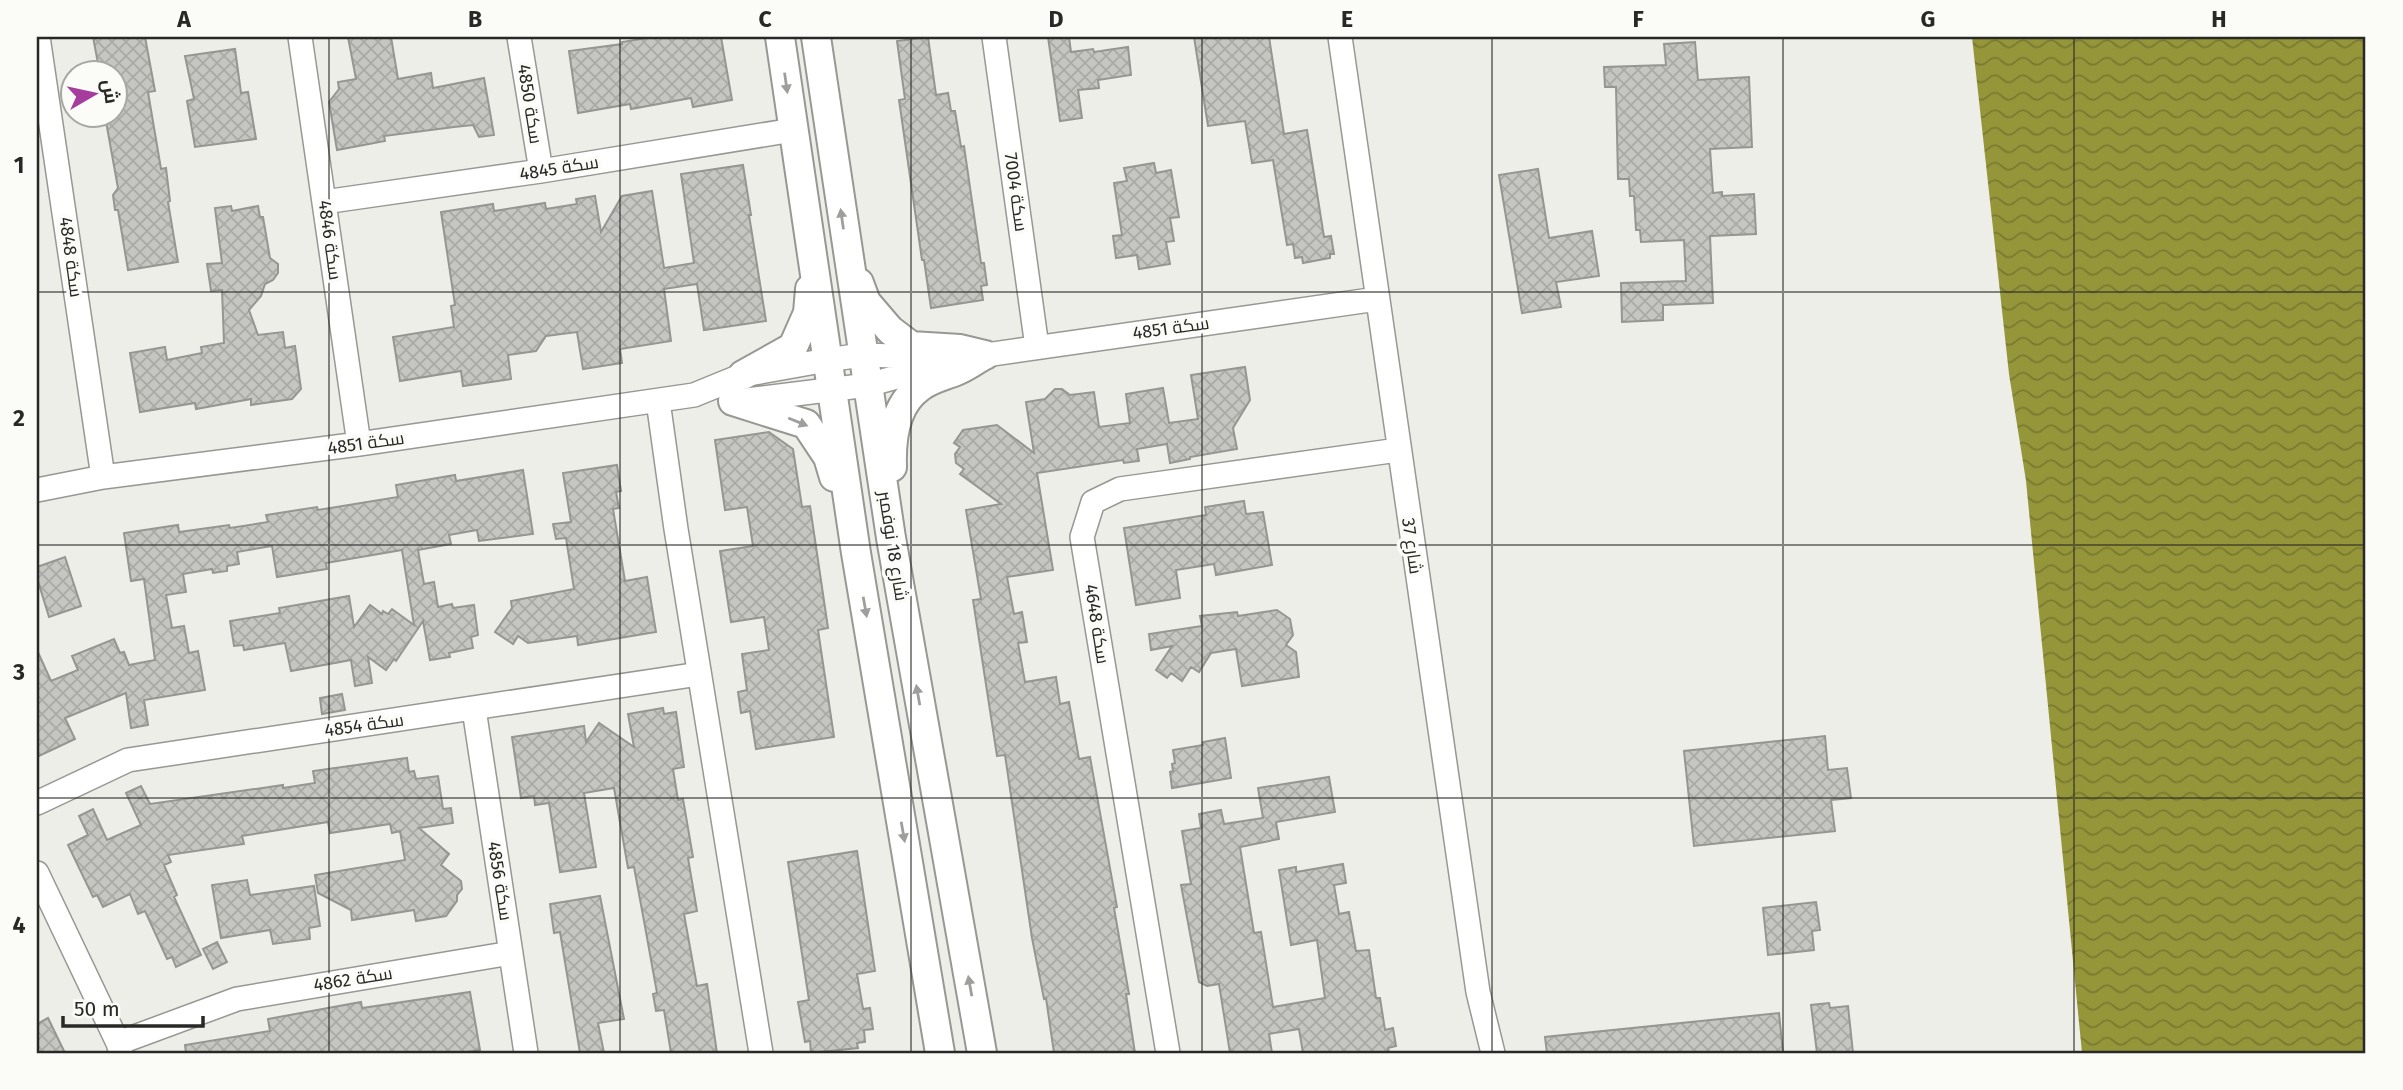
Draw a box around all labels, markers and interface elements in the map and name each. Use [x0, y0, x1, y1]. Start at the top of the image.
text: A [176, 5, 191, 33]
text: B [468, 5, 482, 33]
text: C [758, 5, 772, 33]
text: D [1049, 5, 1064, 33]
text: E [1341, 5, 1353, 33]
text: F [1632, 5, 1644, 33]
text: G [1921, 5, 1935, 33]
text: H [2211, 5, 2227, 33]
north arrow [60, 60, 130, 130]
street label: سكة 4850 [513, 63, 547, 145]
one-way arrow [781, 73, 792, 95]
text: ش [97, 78, 124, 105]
text: 1 [14, 151, 24, 179]
street label: سكة 4845 [518, 151, 600, 185]
street label: سكة 7004 [1000, 151, 1032, 233]
street label: سكة 4846 [313, 199, 347, 281]
one-way arrow [837, 208, 848, 230]
street label: سكة 4848 [54, 215, 88, 299]
street label: سكة 4851 [1131, 312, 1211, 344]
text: 2 [13, 404, 25, 432]
one-way arrow [787, 417, 808, 428]
street label: سكة 4851 [326, 427, 406, 459]
street label: شارع 18 نوفمبر [872, 488, 913, 603]
street label: شارع 37 [1396, 516, 1427, 576]
street label: سكة 4648 [1080, 582, 1114, 666]
one-way arrow [860, 596, 871, 618]
text: 3 [12, 658, 25, 686]
one-way arrow [912, 684, 923, 706]
street label: سكة 4854 [323, 709, 405, 741]
one-way arrow [897, 821, 908, 843]
street label: سكة 4856 [483, 840, 517, 922]
text: 4 [13, 911, 26, 939]
street label: سكة 4862 [312, 962, 394, 996]
one-way arrow [964, 975, 975, 997]
scale bar [63, 985, 203, 1029]
text: 50 m [74, 996, 120, 1022]

